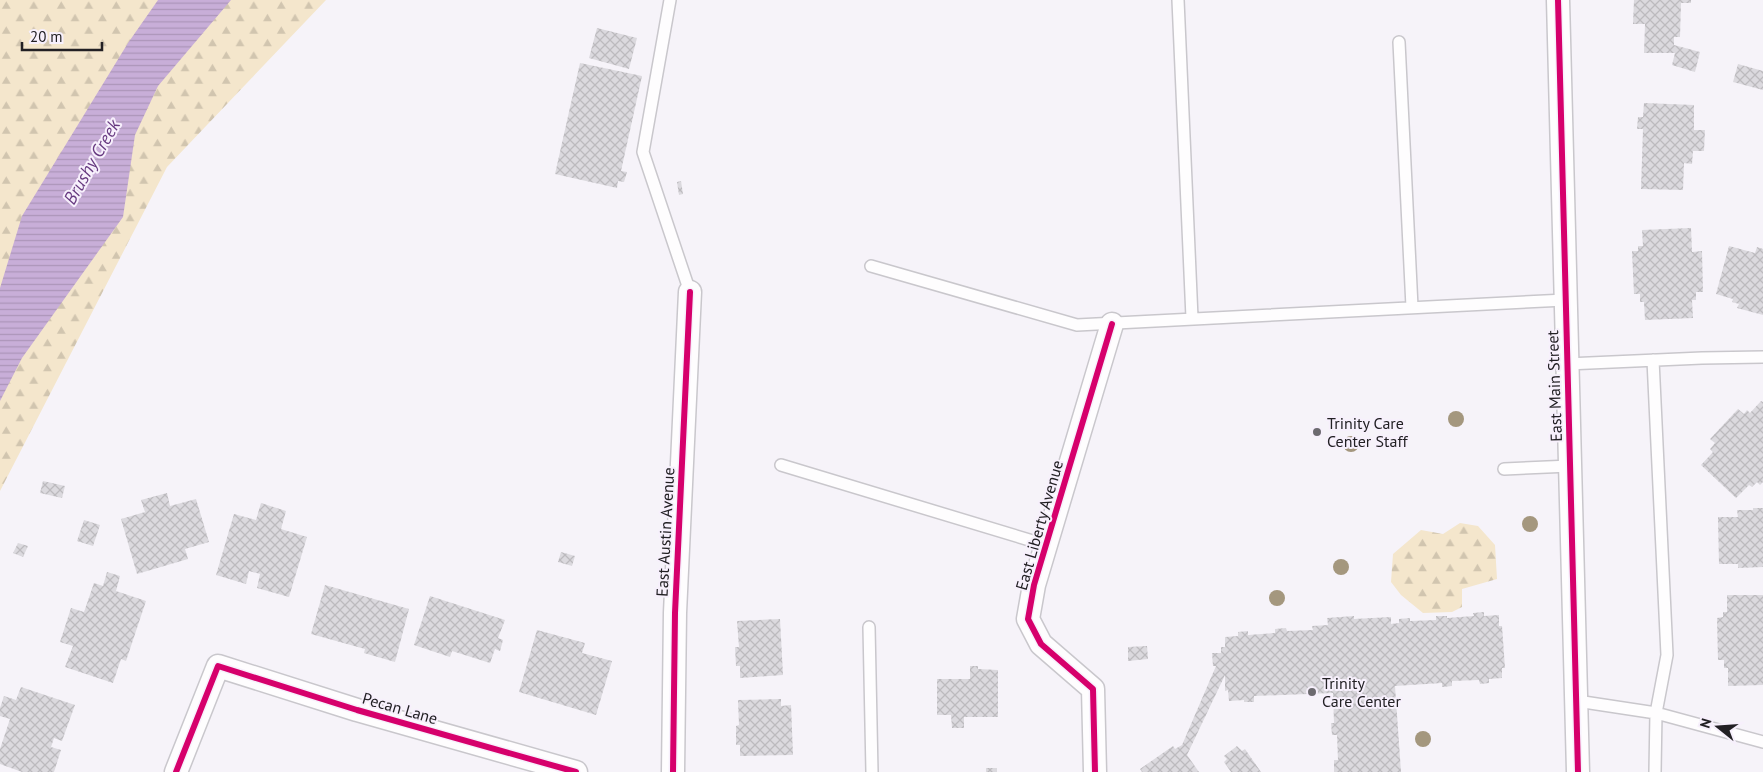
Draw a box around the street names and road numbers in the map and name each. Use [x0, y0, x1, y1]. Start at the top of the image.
street label: East Main Street [1542, 329, 1566, 442]
street label: East Liberty Avenue [1011, 458, 1067, 592]
street label: East Austin Avenue [652, 467, 678, 597]
street label: Pecan Lane [360, 688, 440, 728]

